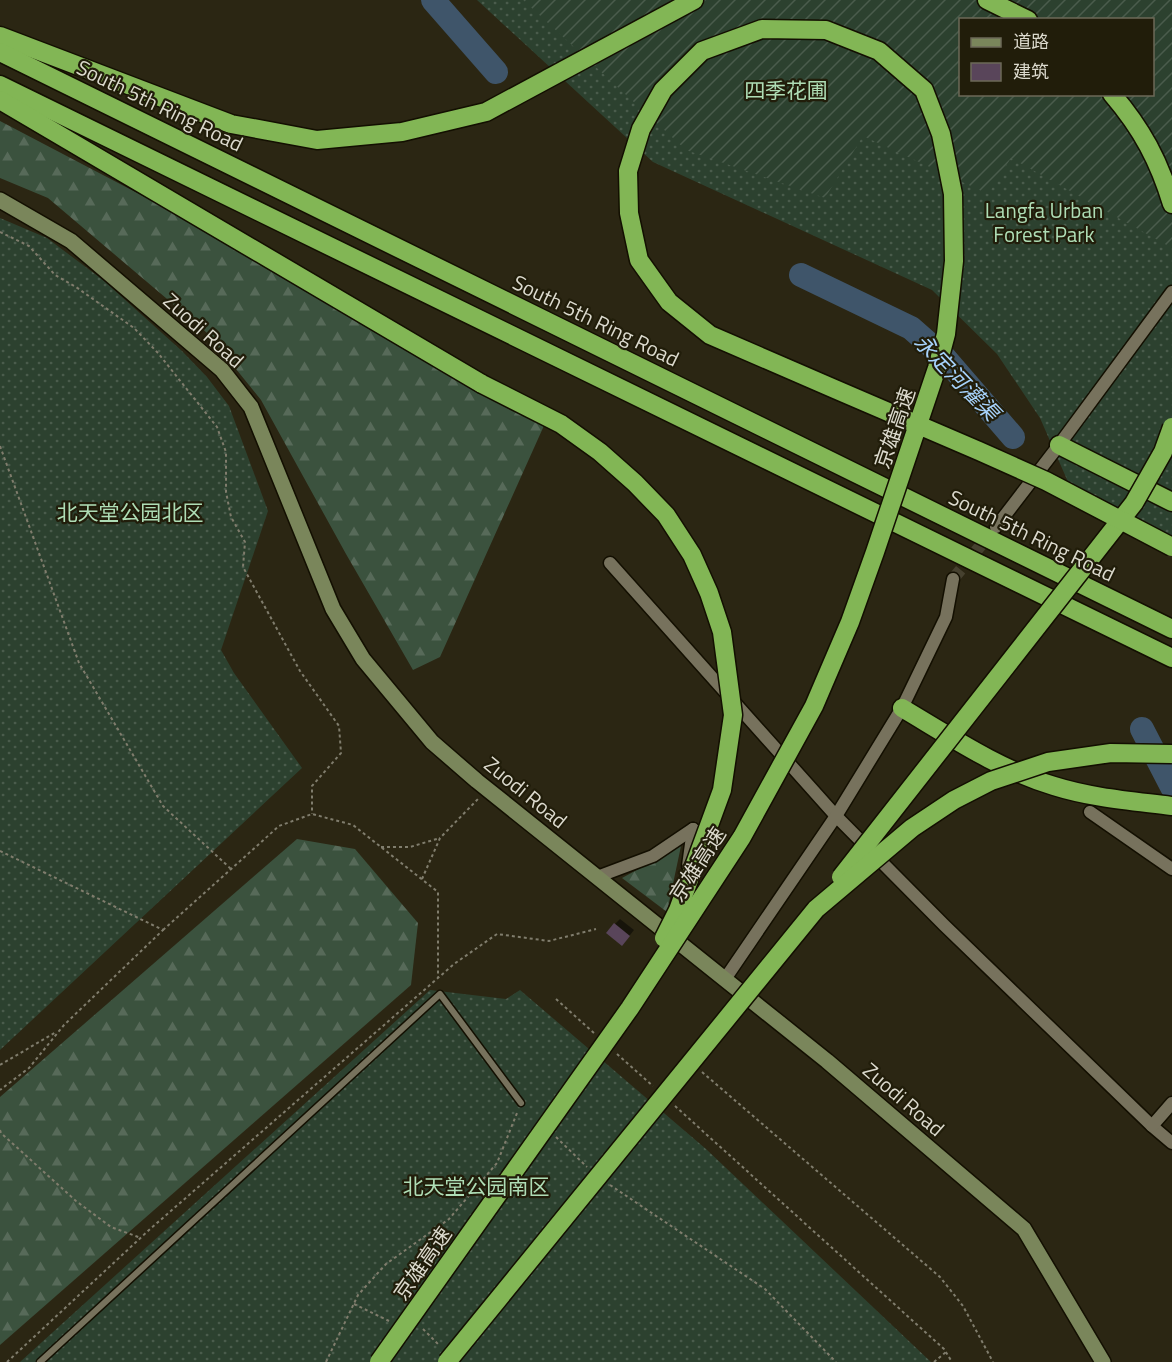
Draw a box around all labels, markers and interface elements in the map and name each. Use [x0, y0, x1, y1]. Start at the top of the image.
legend [959, 18, 1154, 96]
text: 道路 [1013, 28, 1049, 55]
street label: South 5th Ring Road [71, 51, 249, 159]
text: 建筑 [1013, 58, 1049, 85]
park label: 四季花圃 [744, 74, 828, 106]
park label: Langfa Urban Forest Park [985, 194, 1103, 250]
street label: South 5th Ring Road [507, 266, 685, 374]
street label: Zuodi Road [156, 285, 252, 375]
water label: 永定河灌渠 [907, 326, 1010, 431]
street label: 京雄高速 [865, 383, 923, 473]
street label: South 5th Ring Road [943, 481, 1121, 589]
park label: 北天堂公园北区 [57, 496, 204, 528]
street label: Zuodi Road [477, 748, 575, 836]
street label: 京雄高速 [661, 820, 733, 908]
street label: Zuodi Road [856, 1054, 952, 1144]
park label: 北天堂公园南区 [403, 1170, 550, 1202]
street label: 京雄高速 [385, 1219, 459, 1307]

